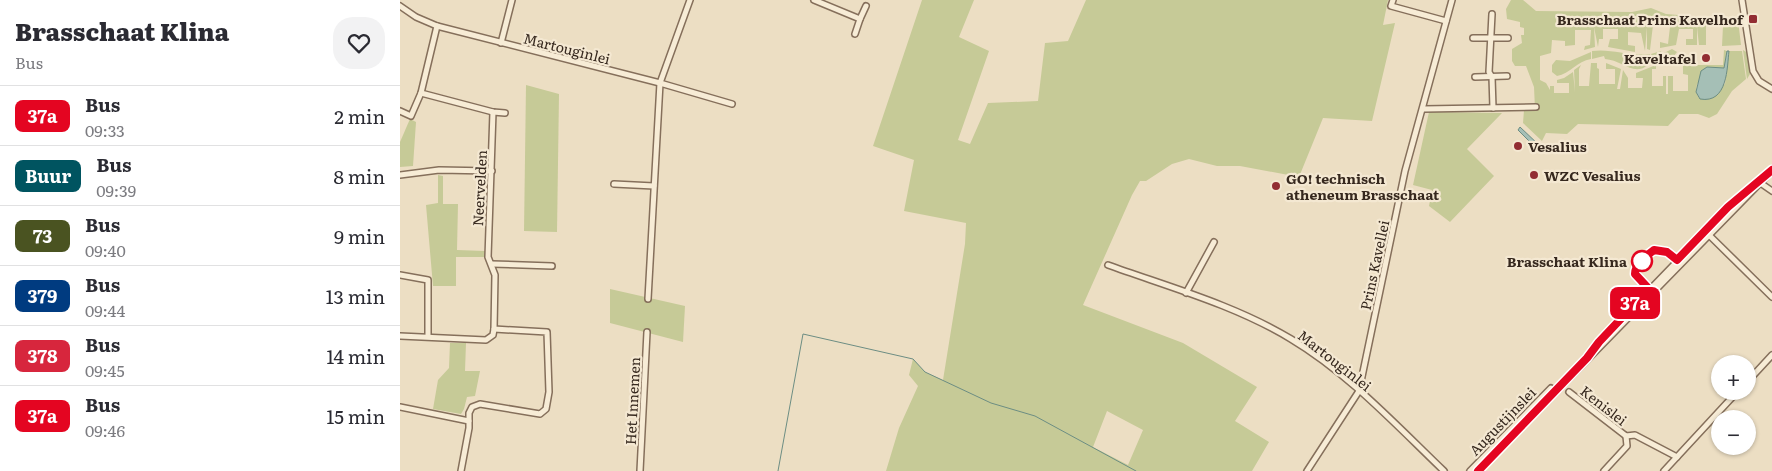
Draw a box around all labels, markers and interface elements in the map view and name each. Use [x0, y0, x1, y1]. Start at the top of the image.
place label: Brasschaat Prins Kavelhof [1557, 9, 1745, 29]
text: Brasschaat Klina [15, 13, 229, 48]
marker: Brasschaat Prins Kavelhof [1747, 13, 1759, 25]
button: heart [333, 17, 385, 69]
street label: Martouginlei [522, 28, 613, 69]
place label: Kaveltafel [1624, 48, 1696, 68]
text: Bus [15, 50, 43, 74]
marker: Kaveltafel [1700, 52, 1712, 64]
text: Bus [85, 90, 120, 118]
text: 37a [28, 102, 57, 129]
text: 2 min [334, 102, 385, 130]
text: 09:33 [85, 118, 125, 142]
place label: Vesalius [1528, 136, 1587, 156]
marker: Vesalius [1512, 140, 1524, 152]
street label: Neervelden [467, 149, 491, 227]
text: Bus [96, 150, 132, 178]
text: Buur [25, 162, 71, 189]
text: 8 min [333, 162, 385, 190]
place label: WZC Vesalius [1544, 165, 1641, 185]
place label: GO! technisch atheneum Brasschaat [1286, 168, 1440, 204]
marker: WZC Vesalius [1528, 169, 1540, 181]
text: 09:39 [96, 178, 136, 202]
marker: GO! technisch atheneum Brasschaat [1270, 180, 1282, 192]
text: Bus [85, 210, 120, 238]
street label: Prins Kavellei [1355, 218, 1393, 312]
text: 73 [33, 222, 52, 249]
text: 9 min [334, 222, 385, 250]
text: 09:40 [85, 238, 126, 262]
marker: Brasschaat Klina [1631, 250, 1653, 272]
place label: Brasschaat Klina [1507, 251, 1628, 271]
text: Bus [85, 270, 120, 298]
text: 379 [28, 282, 57, 309]
text: 13 min [326, 282, 385, 310]
line badge: 37a [1606, 287, 1664, 319]
text: 37a [1620, 289, 1650, 316]
text: 09:44 [85, 298, 125, 322]
street label: Martouginlei [1294, 325, 1376, 395]
text: Bus [85, 330, 120, 358]
text: 378 [27, 342, 58, 369]
text: 14 min [326, 342, 385, 370]
map controls [1711, 355, 1756, 455]
button: + [1711, 355, 1756, 400]
street label: Het Innemen [620, 356, 644, 446]
text: 09:45 [85, 358, 125, 382]
street label: Kenislei [1577, 380, 1632, 430]
street label: Augustijnslei [1464, 382, 1540, 460]
text: Bus [85, 390, 120, 418]
text: 37a [28, 402, 57, 429]
text: 15 min [326, 402, 385, 430]
button: − [1711, 410, 1756, 455]
text: 09:46 [85, 418, 125, 442]

